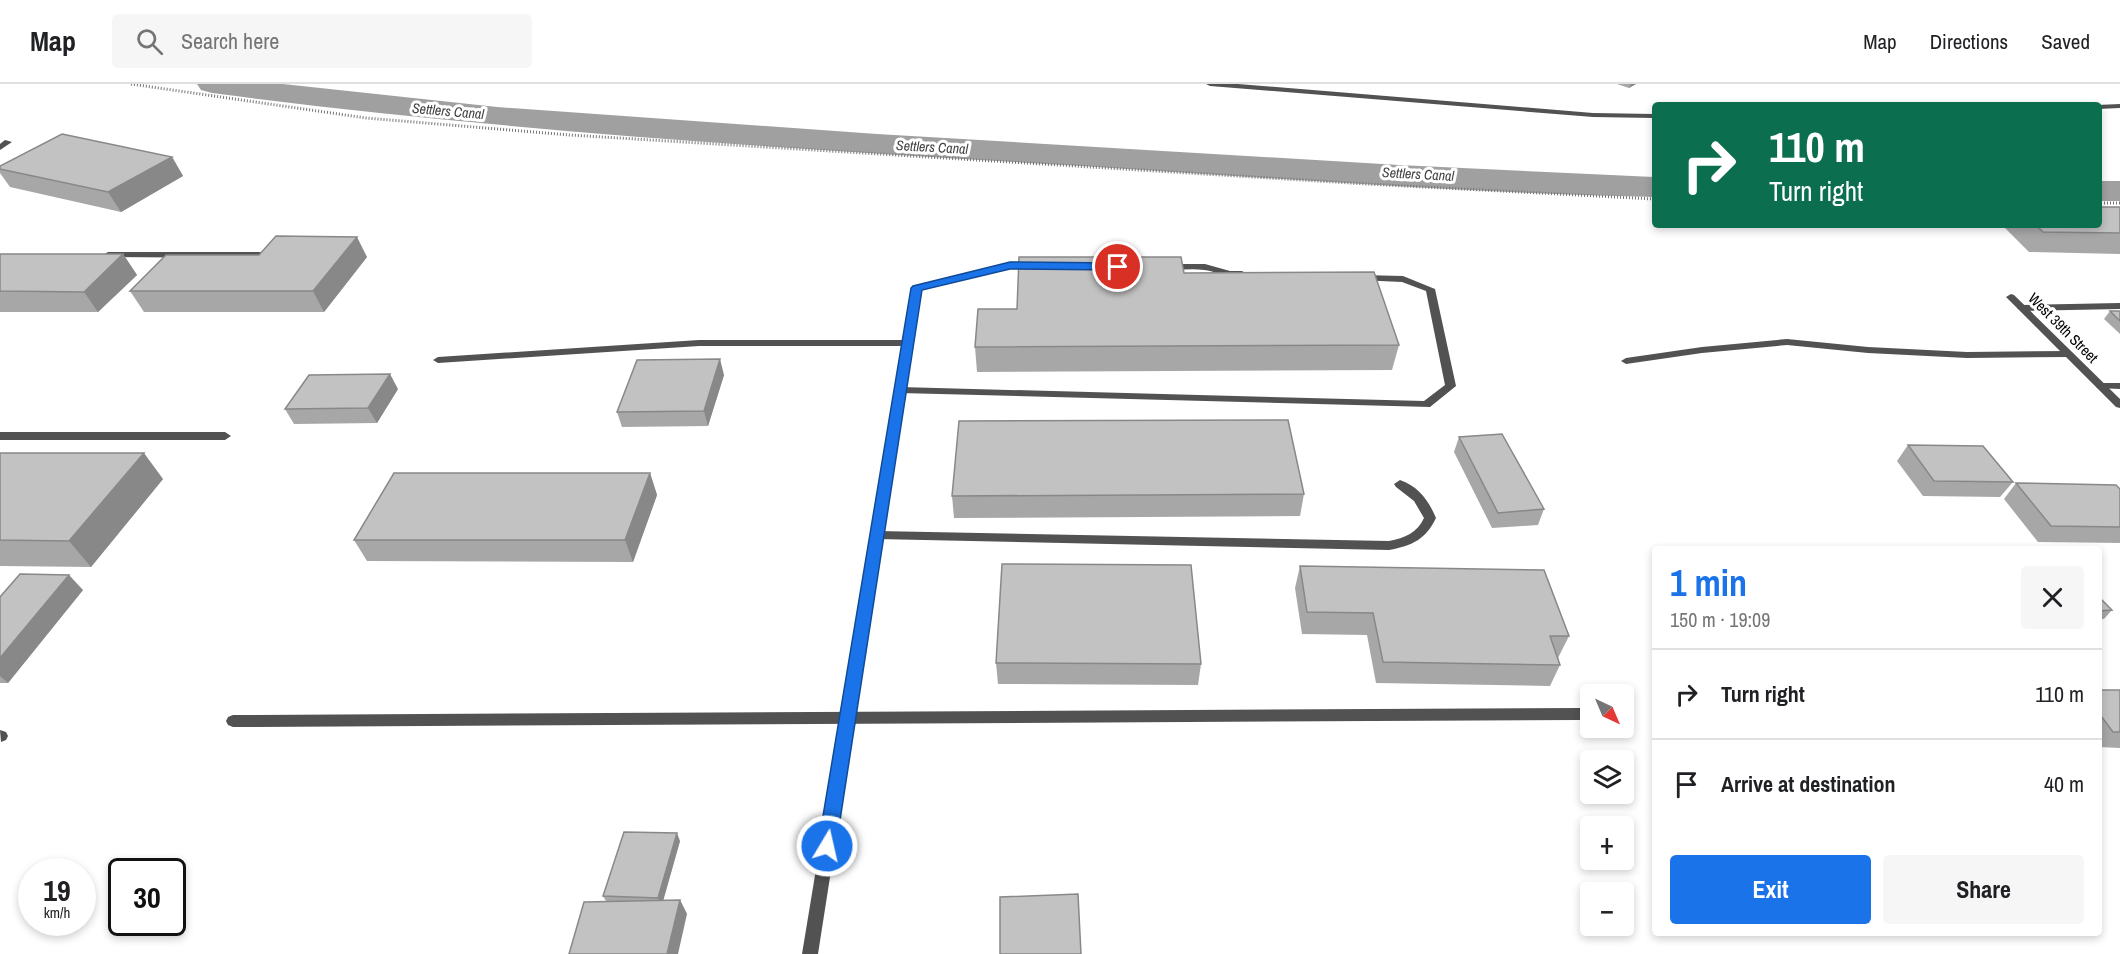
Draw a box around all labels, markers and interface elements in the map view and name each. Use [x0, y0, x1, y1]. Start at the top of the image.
search box [112, 14, 532, 68]
text: Map [30, 22, 76, 60]
icon: search [133, 25, 166, 58]
text: Search here [181, 26, 279, 56]
text: Map [1863, 27, 1897, 56]
text: Directions [1930, 27, 2008, 56]
text: Saved [2041, 27, 2090, 56]
water label: Settlers Canal [411, 99, 485, 123]
text: 110 m [1769, 119, 1865, 175]
icon: right [1670, 126, 1748, 204]
water label: Settlers Canal [896, 136, 969, 158]
water label: Settlers Canal [1382, 163, 1455, 185]
text: Turn right [1769, 173, 1863, 209]
pin [1092, 241, 1143, 292]
icon: arrive [1101, 250, 1134, 283]
street label: West 39th Street [2024, 288, 2104, 368]
text: 1 min [1670, 559, 1747, 607]
button: close [2021, 566, 2084, 629]
text: 150 m · 19:09 [1670, 606, 1770, 633]
icon: right [1670, 678, 1703, 711]
text: Turn right [1721, 679, 1805, 709]
text: 110 m [2035, 679, 2084, 709]
north arrow [1580, 684, 1634, 738]
map controls [1580, 684, 1634, 936]
button: layers [1580, 750, 1634, 804]
icon: arrive [1670, 768, 1703, 801]
text: Arrive at destination [1721, 769, 1895, 799]
text: 40 m [2044, 769, 2084, 799]
position arrow [795, 814, 859, 878]
button: + [1580, 816, 1634, 870]
button: Exit [1670, 855, 1871, 924]
button: Share [1883, 855, 2084, 924]
speed limit sign: 30 [108, 858, 186, 936]
text: 19 [43, 870, 71, 910]
button: − [1580, 882, 1634, 936]
text: km/h [44, 902, 70, 923]

